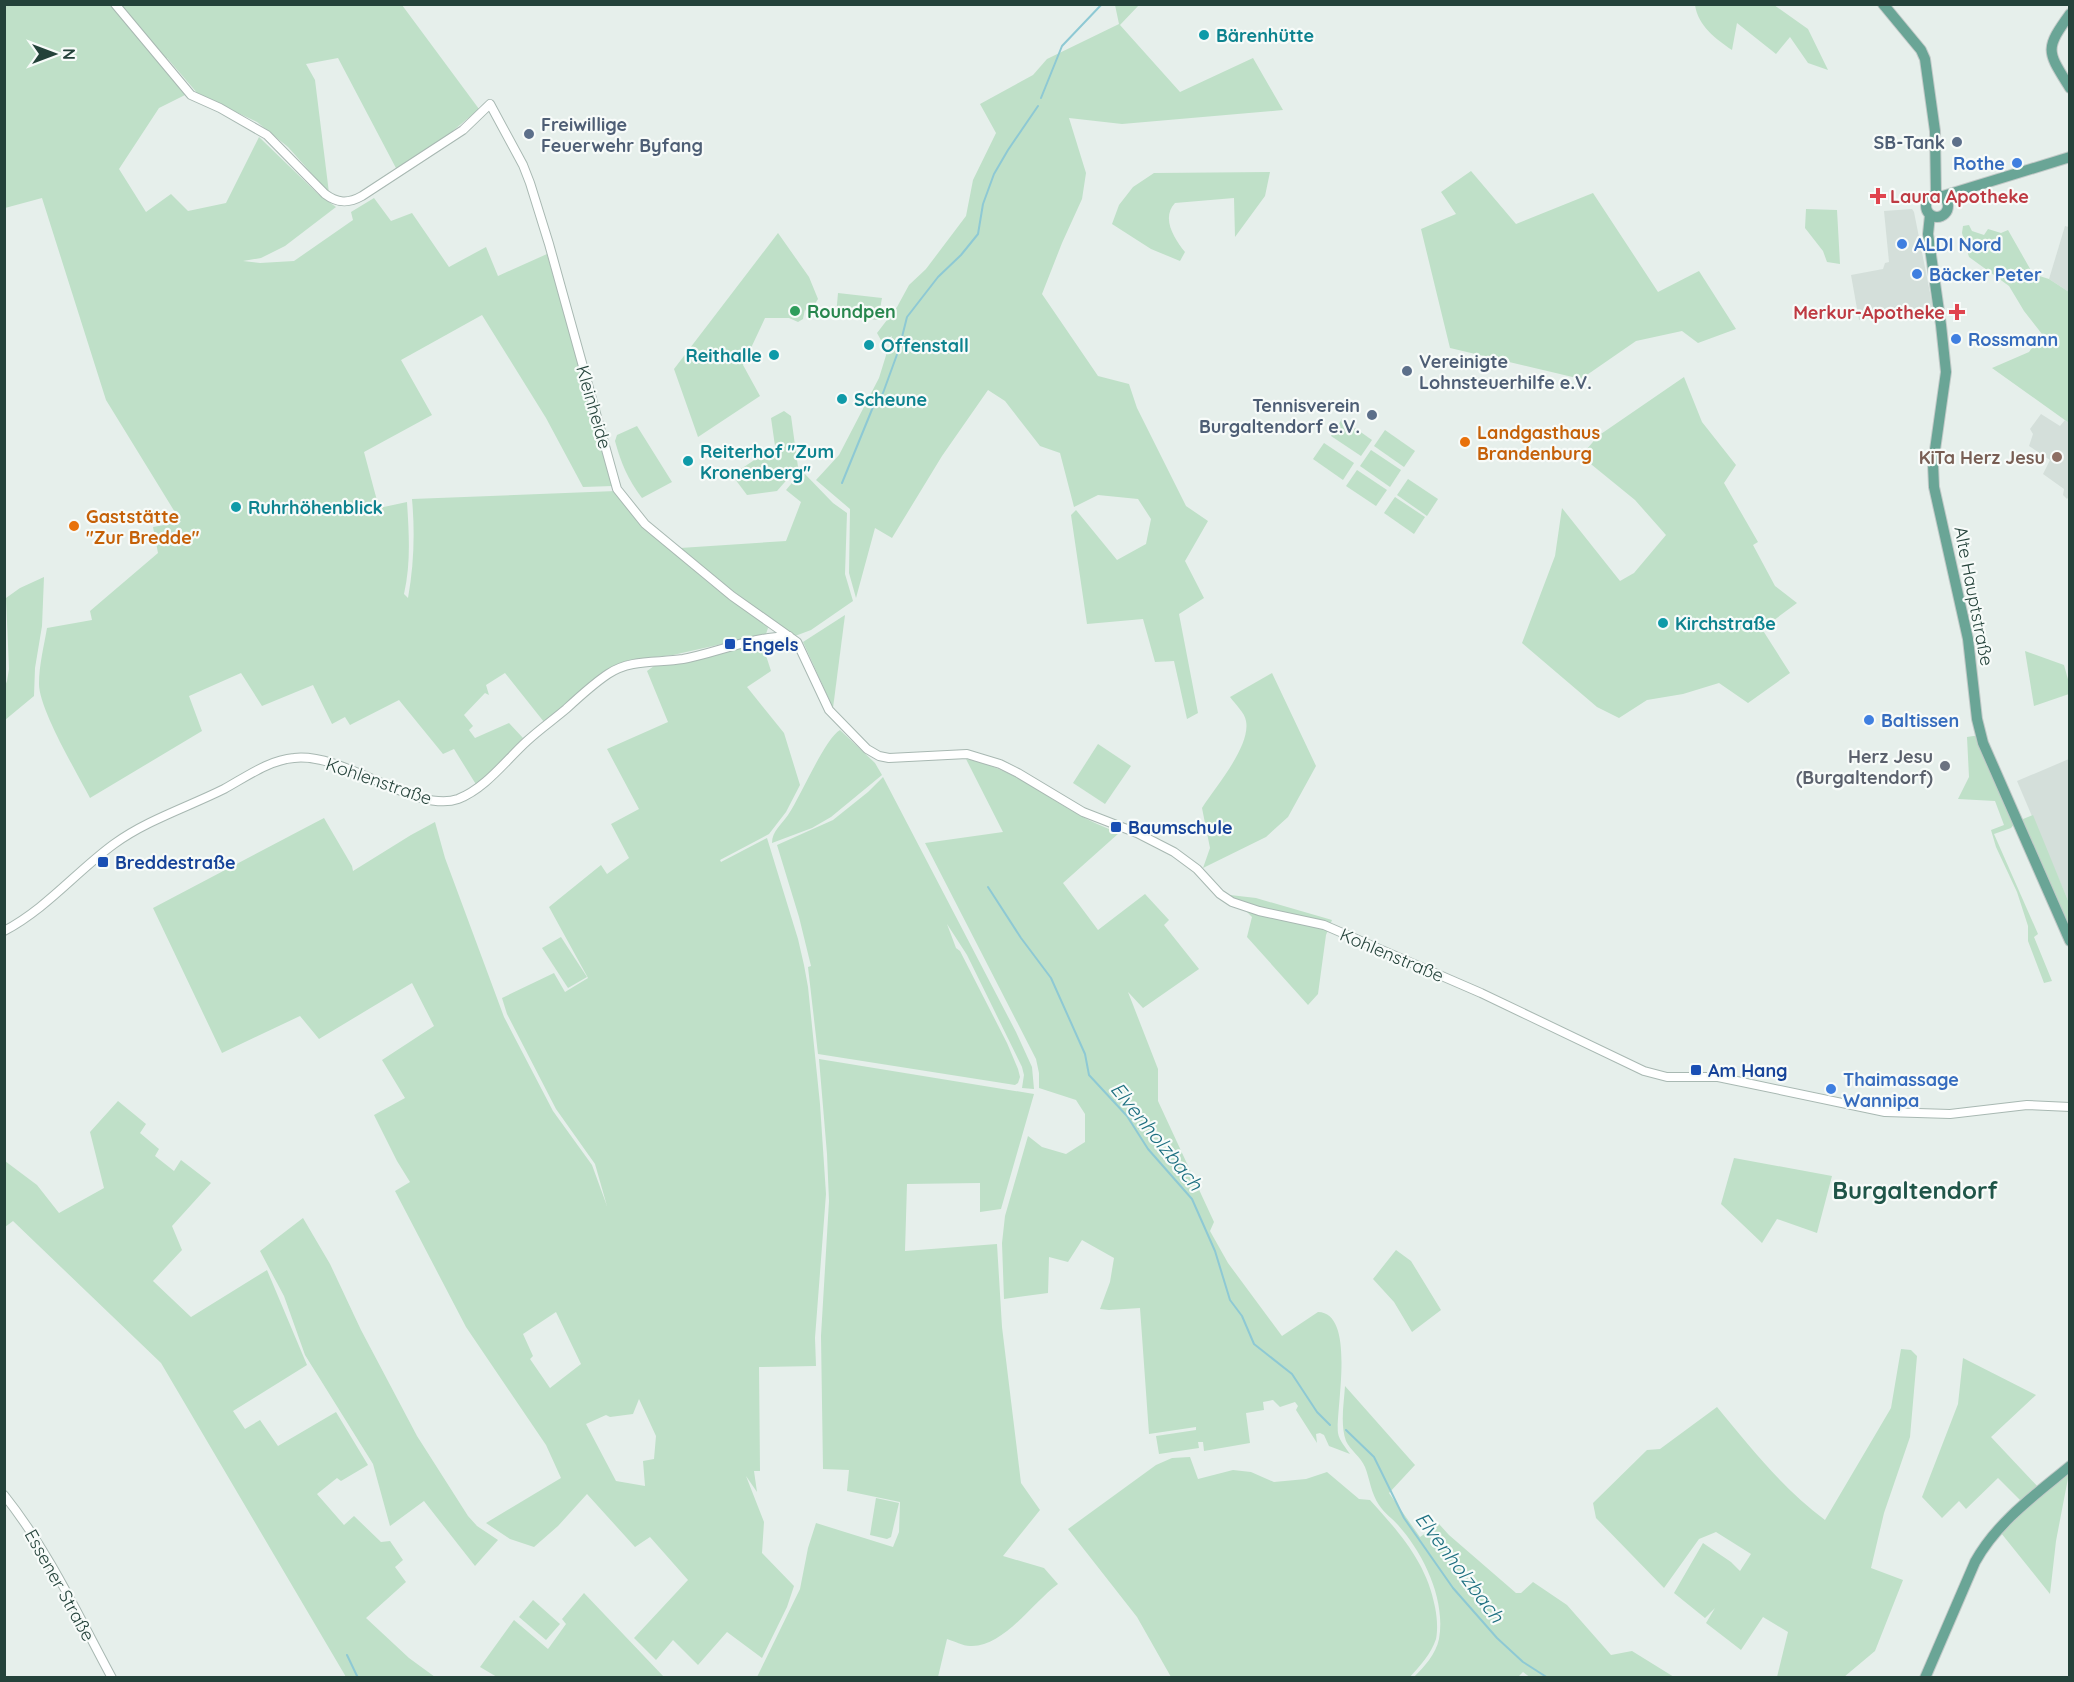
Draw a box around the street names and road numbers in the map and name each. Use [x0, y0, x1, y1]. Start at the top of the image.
street label: Kleinheide [571, 363, 617, 451]
street label: Alte Hauptstraße [1949, 524, 1999, 668]
street label: Kohlenstraße [323, 752, 435, 810]
street label: Kohlenstraße [1337, 923, 1447, 987]
street label: Essener Straße [20, 1525, 100, 1645]

